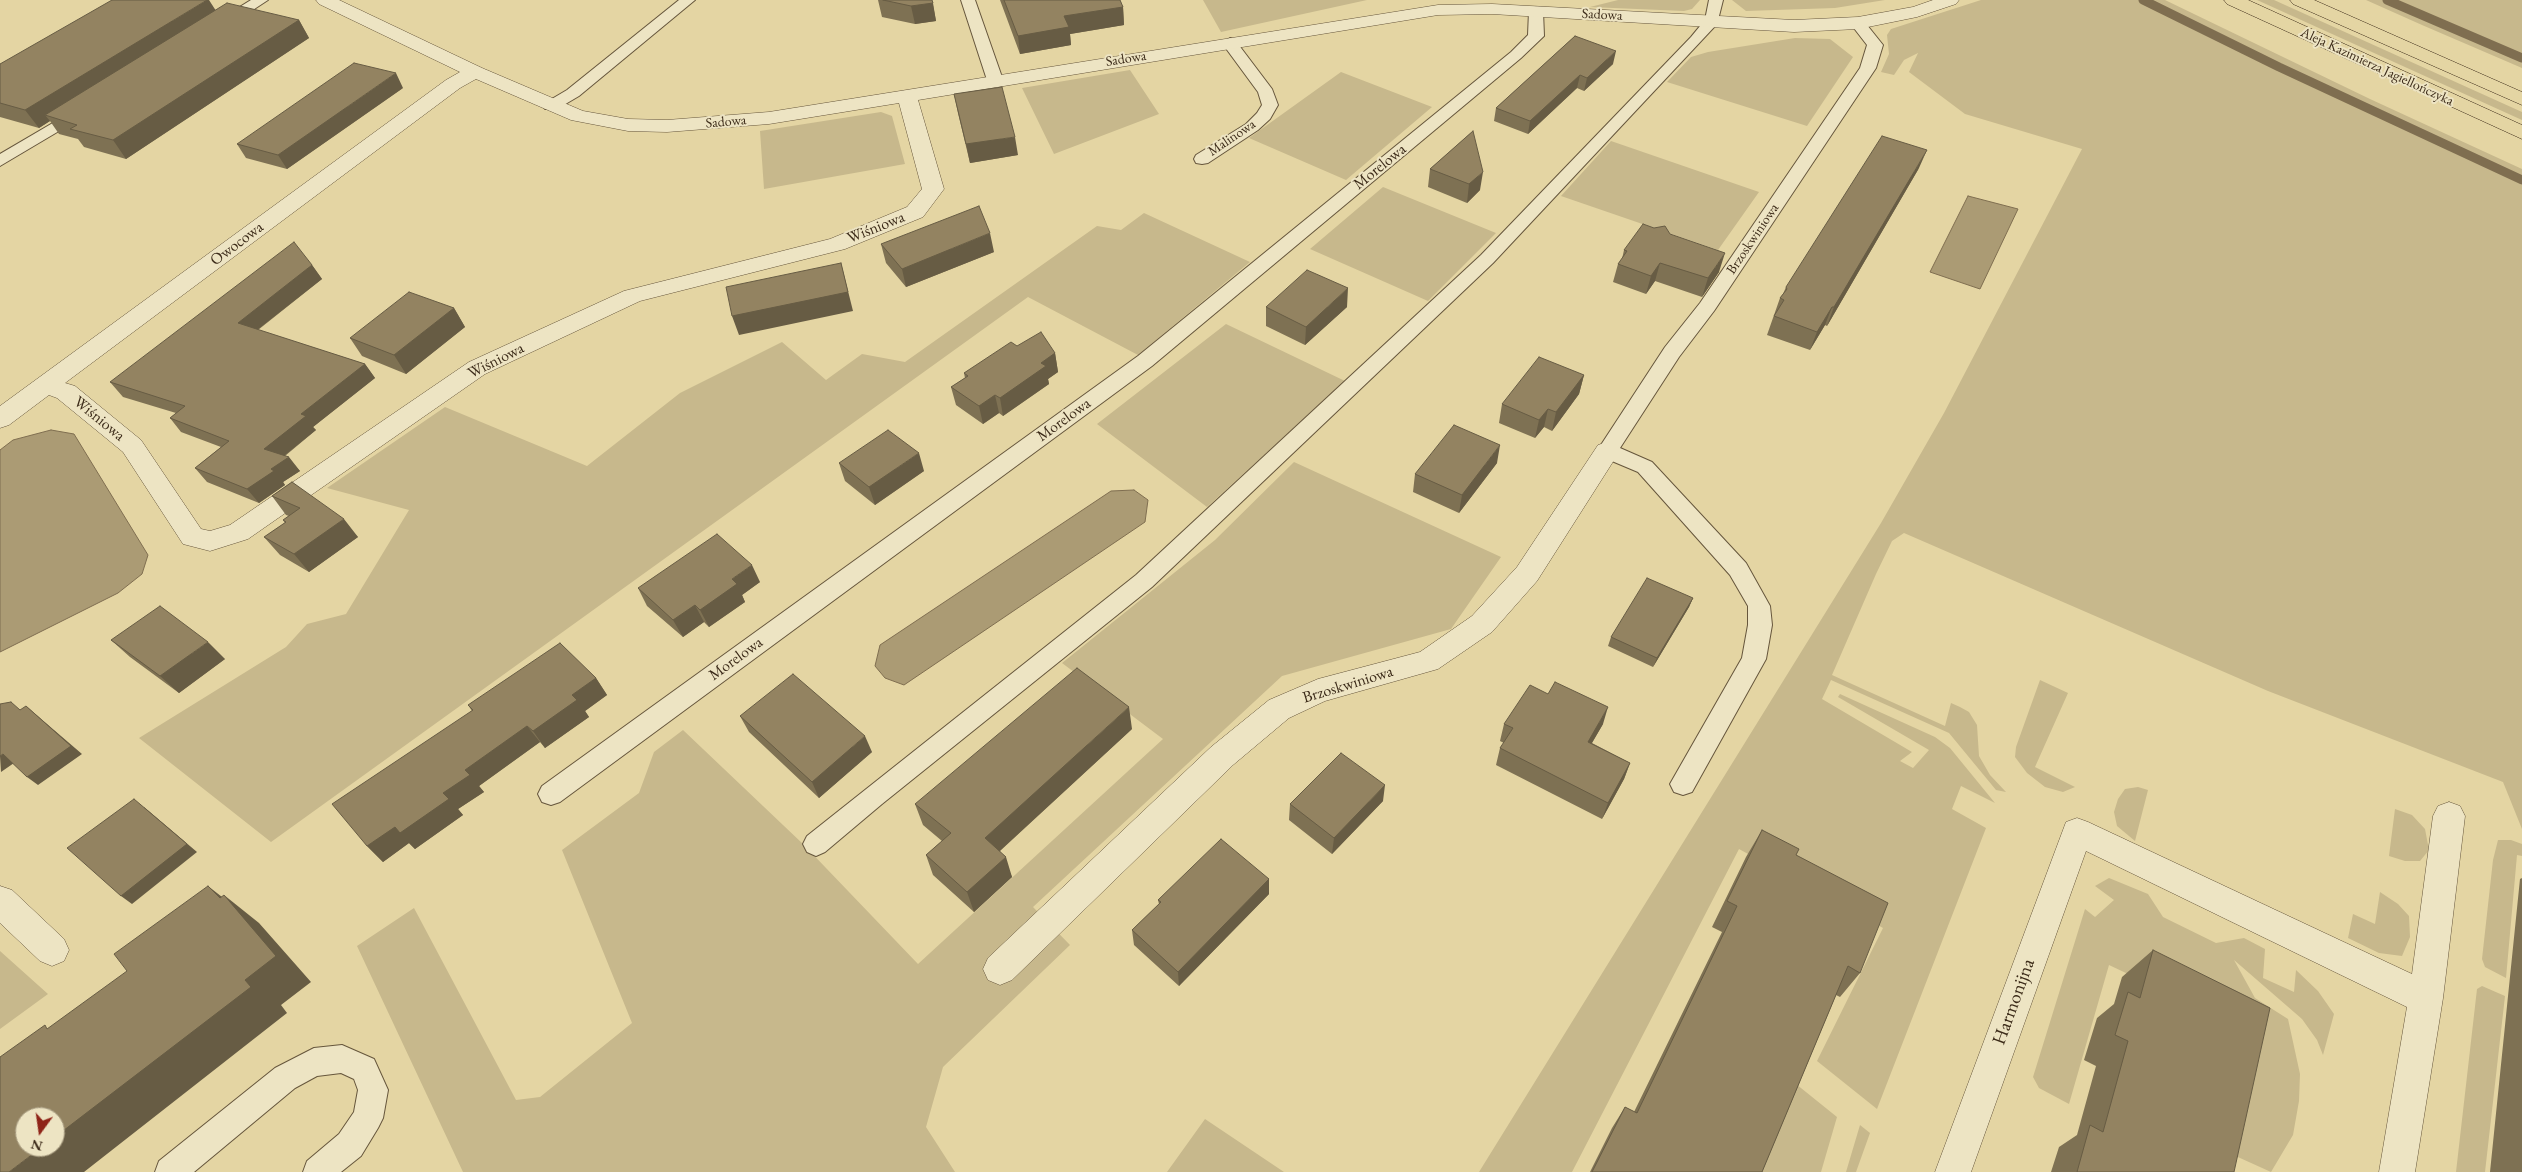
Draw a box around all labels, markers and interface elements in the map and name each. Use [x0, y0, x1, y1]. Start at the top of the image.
street label: Sadowa [1581, 6, 1623, 24]
street label: Aleja Kazimierza Jagiellończyka [2298, 24, 2456, 110]
street label: Sadowa [1105, 48, 1147, 70]
street label: Sadowa [705, 112, 747, 132]
street label: Malinowa [1205, 116, 1259, 160]
street label: Morelowa [1350, 140, 1410, 194]
street label: Brzoskwiniowa [1723, 200, 1783, 278]
street label: Wiśniowa [844, 208, 908, 248]
street label: Owocowa [207, 218, 267, 270]
street label: Wiśniowa [465, 339, 527, 383]
street label: Wiśniowa [69, 392, 129, 446]
street label: Morelowa [1033, 394, 1095, 446]
street label: Morelowa [705, 633, 767, 685]
street label: Brzoskwiniowa [1301, 662, 1395, 708]
street label: Harmonijna [1988, 956, 2040, 1048]
north arrow [15, 1107, 65, 1157]
text: N [29, 1135, 44, 1156]

